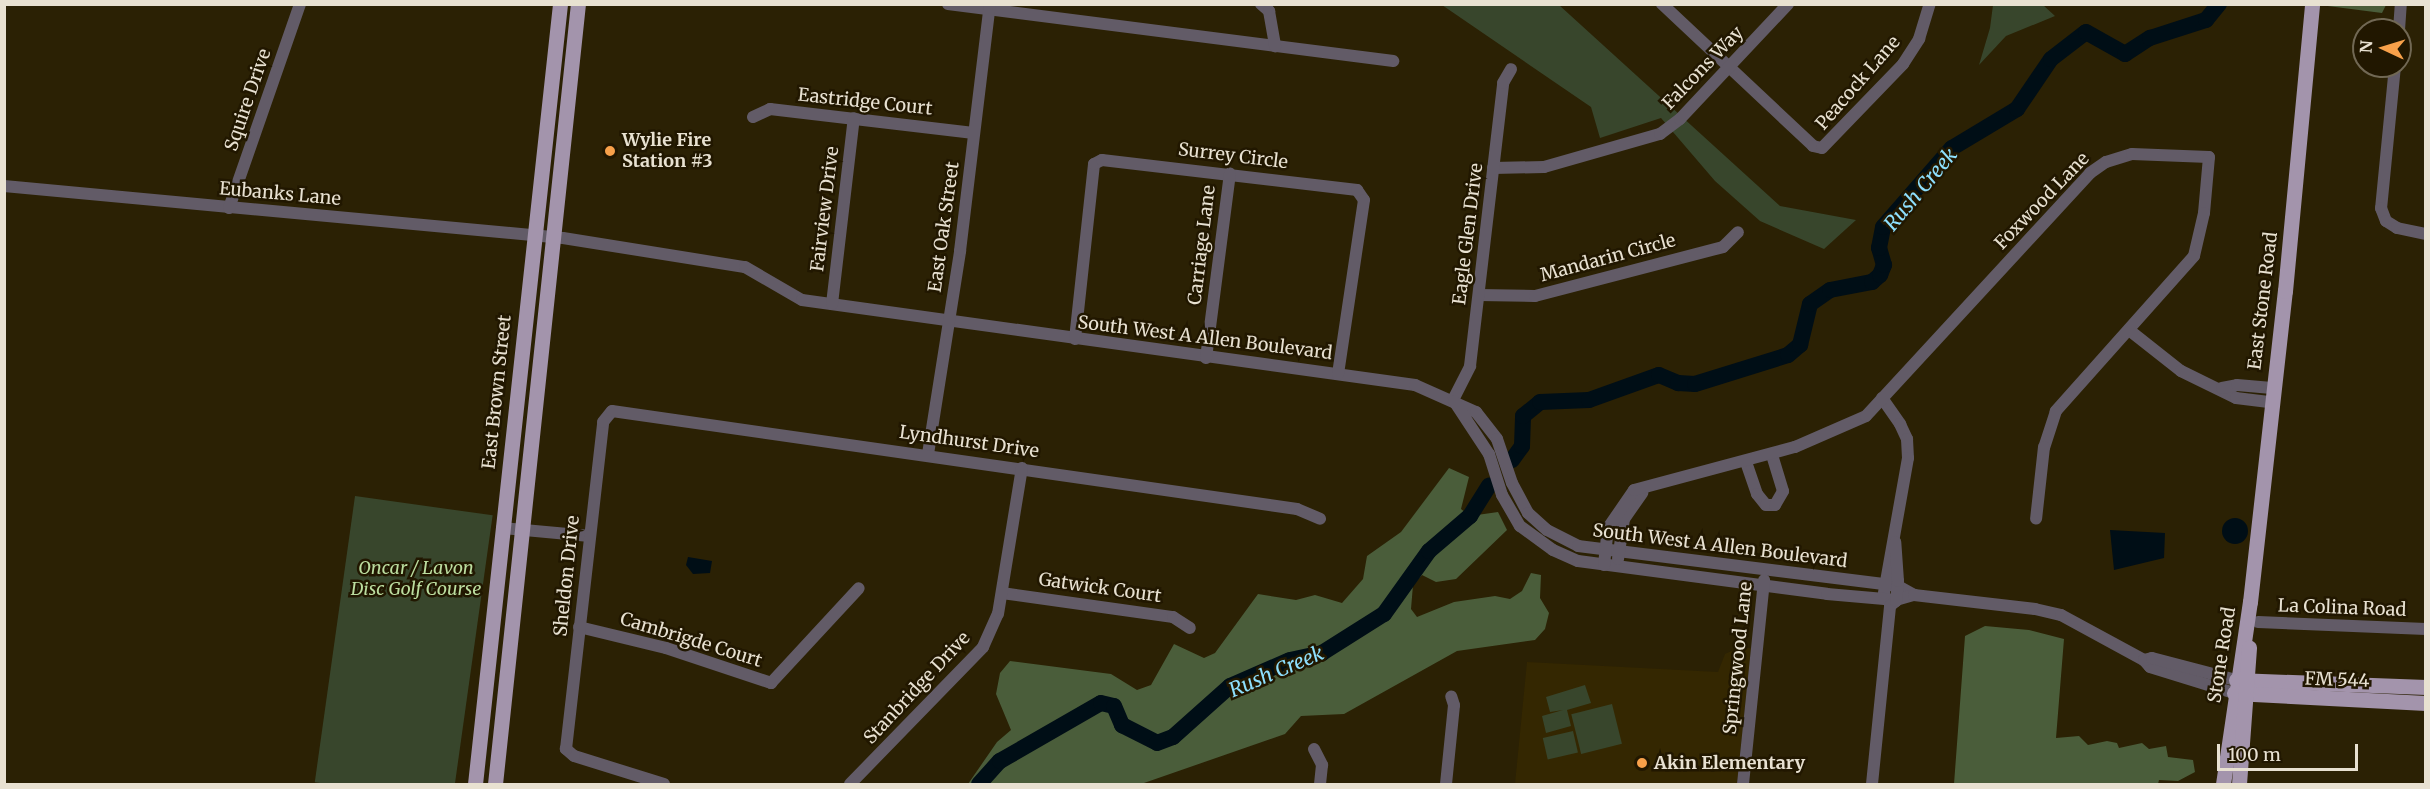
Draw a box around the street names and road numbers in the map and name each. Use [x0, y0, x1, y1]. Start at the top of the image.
street label: Falcons Way [1658, 22, 1748, 114]
street label: Peacock Lane [1811, 32, 1905, 134]
street label: Squire Drive [220, 46, 276, 154]
street label: Eastridge Court [797, 84, 933, 120]
street label: Surrey Circle [1177, 139, 1289, 173]
street label: Fairview Drive [807, 145, 843, 273]
street label: Foxwood Lane [1990, 148, 2094, 254]
street label: East Oak Street [924, 160, 964, 294]
street label: Eagle Glen Drive [1449, 162, 1487, 306]
street label: Eubanks Lane [218, 178, 342, 210]
street label: Carriage Lane [1184, 184, 1220, 306]
street label: Mandarin Circle [1538, 230, 1678, 286]
street label: East Stone Road [2244, 231, 2282, 371]
street label: South West A Allen Boulevard [1076, 312, 1334, 364]
street label: East Brown Street [478, 314, 516, 470]
street label: Lyndhurst Drive [898, 422, 1040, 462]
street label: Sheldon Drive [550, 514, 584, 638]
street label: South West A Allen Boulevard [1591, 520, 1849, 572]
street label: Gatwick Court [1037, 569, 1163, 607]
street label: Springwood Lane [1719, 581, 1757, 735]
street label: La Colina Road [2277, 595, 2407, 621]
street label: Stone Road [2204, 605, 2240, 705]
street label: Cambrigde Court [617, 608, 765, 672]
street label: Stanbridge Drive [859, 627, 975, 749]
street label: FM 544 [2304, 668, 2370, 692]

